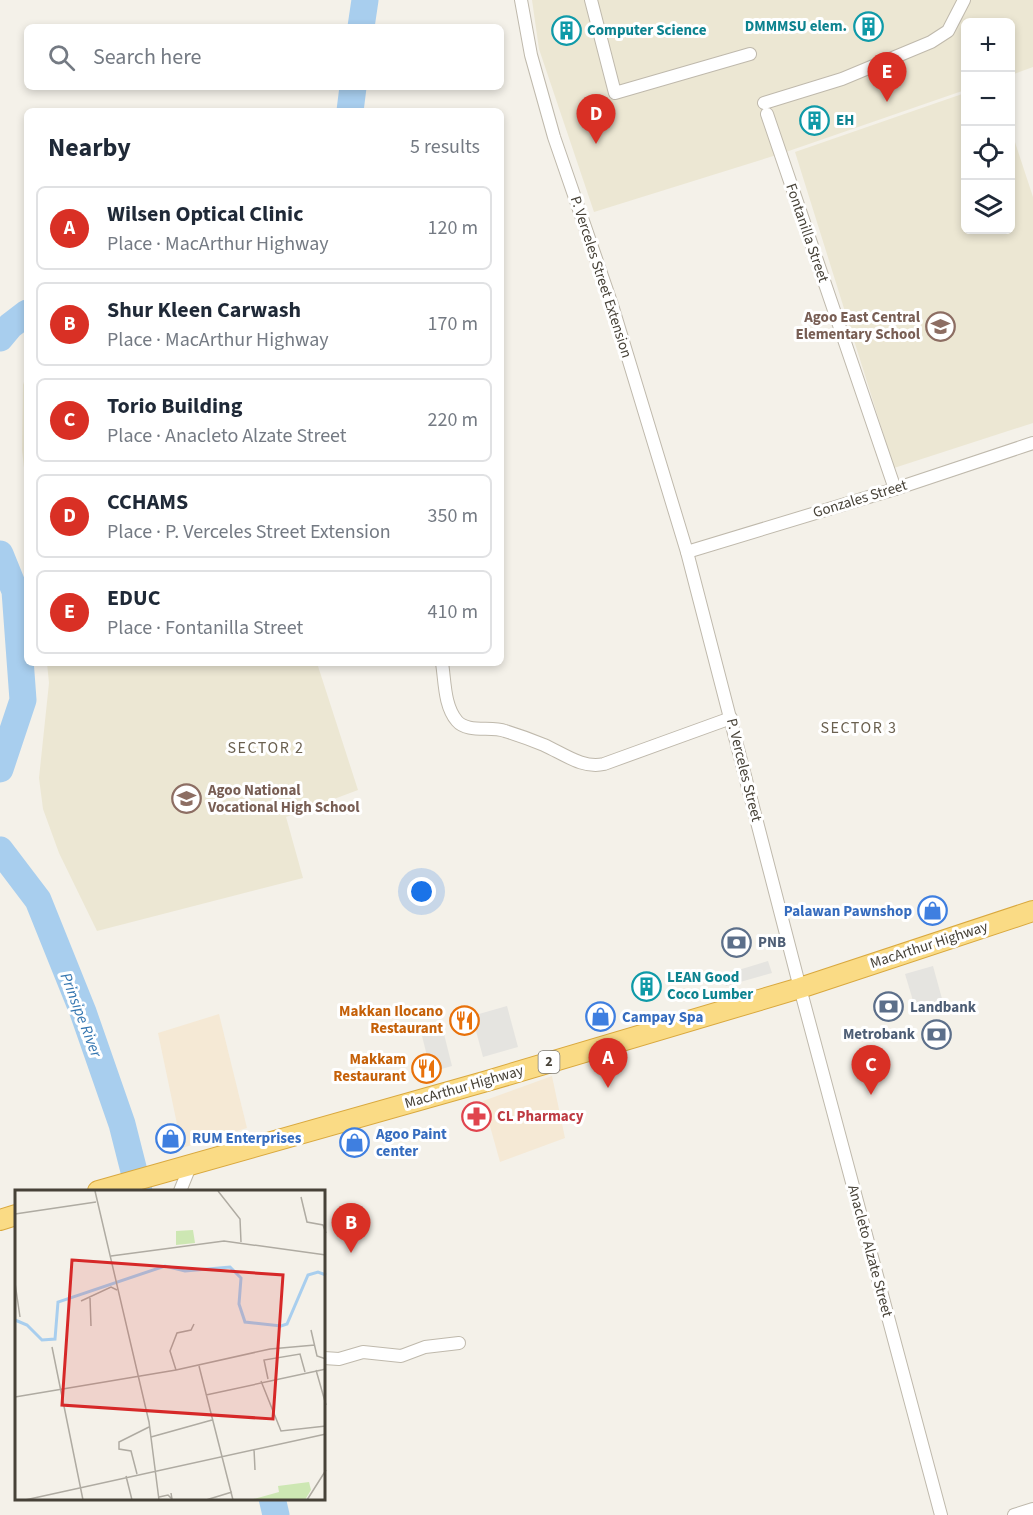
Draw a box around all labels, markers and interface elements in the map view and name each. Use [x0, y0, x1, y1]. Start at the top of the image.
building icon: DMMMSU elem. [852, 10, 884, 42]
building icon: Computer Science [550, 14, 582, 46]
place label: DMMMSU elem. [745, 16, 847, 37]
map controls [961, 18, 1015, 234]
button: + [961, 18, 1015, 72]
place label: Computer Science [587, 20, 707, 41]
search box [24, 24, 504, 90]
icon: search [45, 41, 78, 74]
text: Search here [93, 41, 201, 73]
pin: E [868, 52, 906, 102]
button: − [961, 72, 1015, 126]
pin: D [576, 94, 616, 144]
building icon: EH [799, 104, 831, 136]
place label: EH [836, 110, 854, 131]
button: locate [961, 126, 1015, 180]
text: Nearby [48, 129, 131, 166]
text: 5 results [410, 133, 480, 161]
button: layers [961, 180, 1015, 234]
street label: Fontanilla Street [780, 181, 834, 285]
street label: P. Verceles Street Extension [565, 193, 637, 361]
text: Wilsen Optical Clinic [107, 198, 303, 230]
text: A [64, 214, 75, 242]
text: 120 m [428, 214, 478, 242]
text: Place · MacArthur Highway [107, 230, 329, 258]
text: Shur Kleen Carwash [107, 294, 301, 326]
place label: Agoo East Central Elementary School [795, 307, 921, 345]
text: B [63, 310, 76, 338]
text: 170 m [428, 310, 478, 338]
school or university icon: Agoo East Central Elementary School [925, 310, 957, 342]
text: Place · MacArthur Highway [107, 326, 329, 354]
text: Torio Building [107, 390, 242, 422]
text: C [64, 406, 75, 434]
text: 220 m [428, 406, 478, 434]
text: Place · Anacleto Alzate Street [107, 422, 347, 450]
street label: Gonzales Street [810, 475, 910, 523]
text: CCHAMS [107, 486, 188, 518]
text: D [63, 502, 76, 530]
text: 350 m [428, 502, 478, 530]
text: Place · P. Verceles Street Extension [107, 518, 391, 546]
text: EDUC [107, 582, 160, 614]
text: E [64, 598, 75, 626]
text: 410 m [428, 598, 478, 626]
text: Place · Fontanilla Street [107, 614, 303, 642]
street label: P. Verceles Street [721, 716, 767, 824]
district label: SECTOR 3 [821, 717, 897, 739]
district label: SECTOR 2 [228, 737, 304, 759]
place label: Agoo National Vocational High School [207, 780, 360, 818]
school or university icon: Agoo National Vocational High School [171, 783, 203, 815]
your location [407, 877, 436, 906]
shop icon: Palawan Pawnshop [917, 895, 949, 927]
place label: Palawan Pawnshop [784, 901, 912, 922]
street label: MacArthur Highway [867, 916, 991, 974]
bank icon: PNB [721, 926, 753, 958]
place label: PNB [758, 932, 786, 953]
place label: LEAN Good Coco Lumber [667, 967, 753, 1005]
water label: Prinsipe River [55, 969, 108, 1062]
building icon: LEAN Good Coco Lumber [630, 970, 662, 1002]
bank icon: Landbank [873, 991, 905, 1023]
place label: Landbank [910, 997, 977, 1018]
place label: Makkan Ilocano Restaurant [339, 1001, 443, 1039]
shop icon: Campay Spa [585, 1001, 617, 1033]
restaurant icon: Makkan Ilocano Restaurant [448, 1004, 480, 1036]
place label: Campay Spa [622, 1007, 703, 1028]
bank icon: Metrobank [920, 1018, 952, 1050]
place label: Metrobank [843, 1024, 916, 1045]
pin: A [588, 1038, 628, 1088]
pin: C [852, 1046, 890, 1095]
place label: Makkam Restaurant [333, 1049, 406, 1087]
road number: 2 [538, 1051, 560, 1073]
restaurant icon: Makkam Restaurant [411, 1052, 443, 1084]
street label: MacArthur Highway [402, 1060, 526, 1114]
pharmacy icon: CL Pharmacy [460, 1100, 492, 1132]
place label: CL Pharmacy [497, 1106, 584, 1127]
shop icon: RUM Enterprises [155, 1122, 187, 1154]
place label: Agoo Paint center [375, 1124, 447, 1162]
shop icon: Agoo Paint center [339, 1127, 371, 1159]
place label: RUM Enterprises [192, 1128, 302, 1149]
street label: Anacleto Alzate Street [842, 1183, 898, 1319]
inset map [15, 1190, 326, 1500]
pin: B [332, 1204, 370, 1253]

